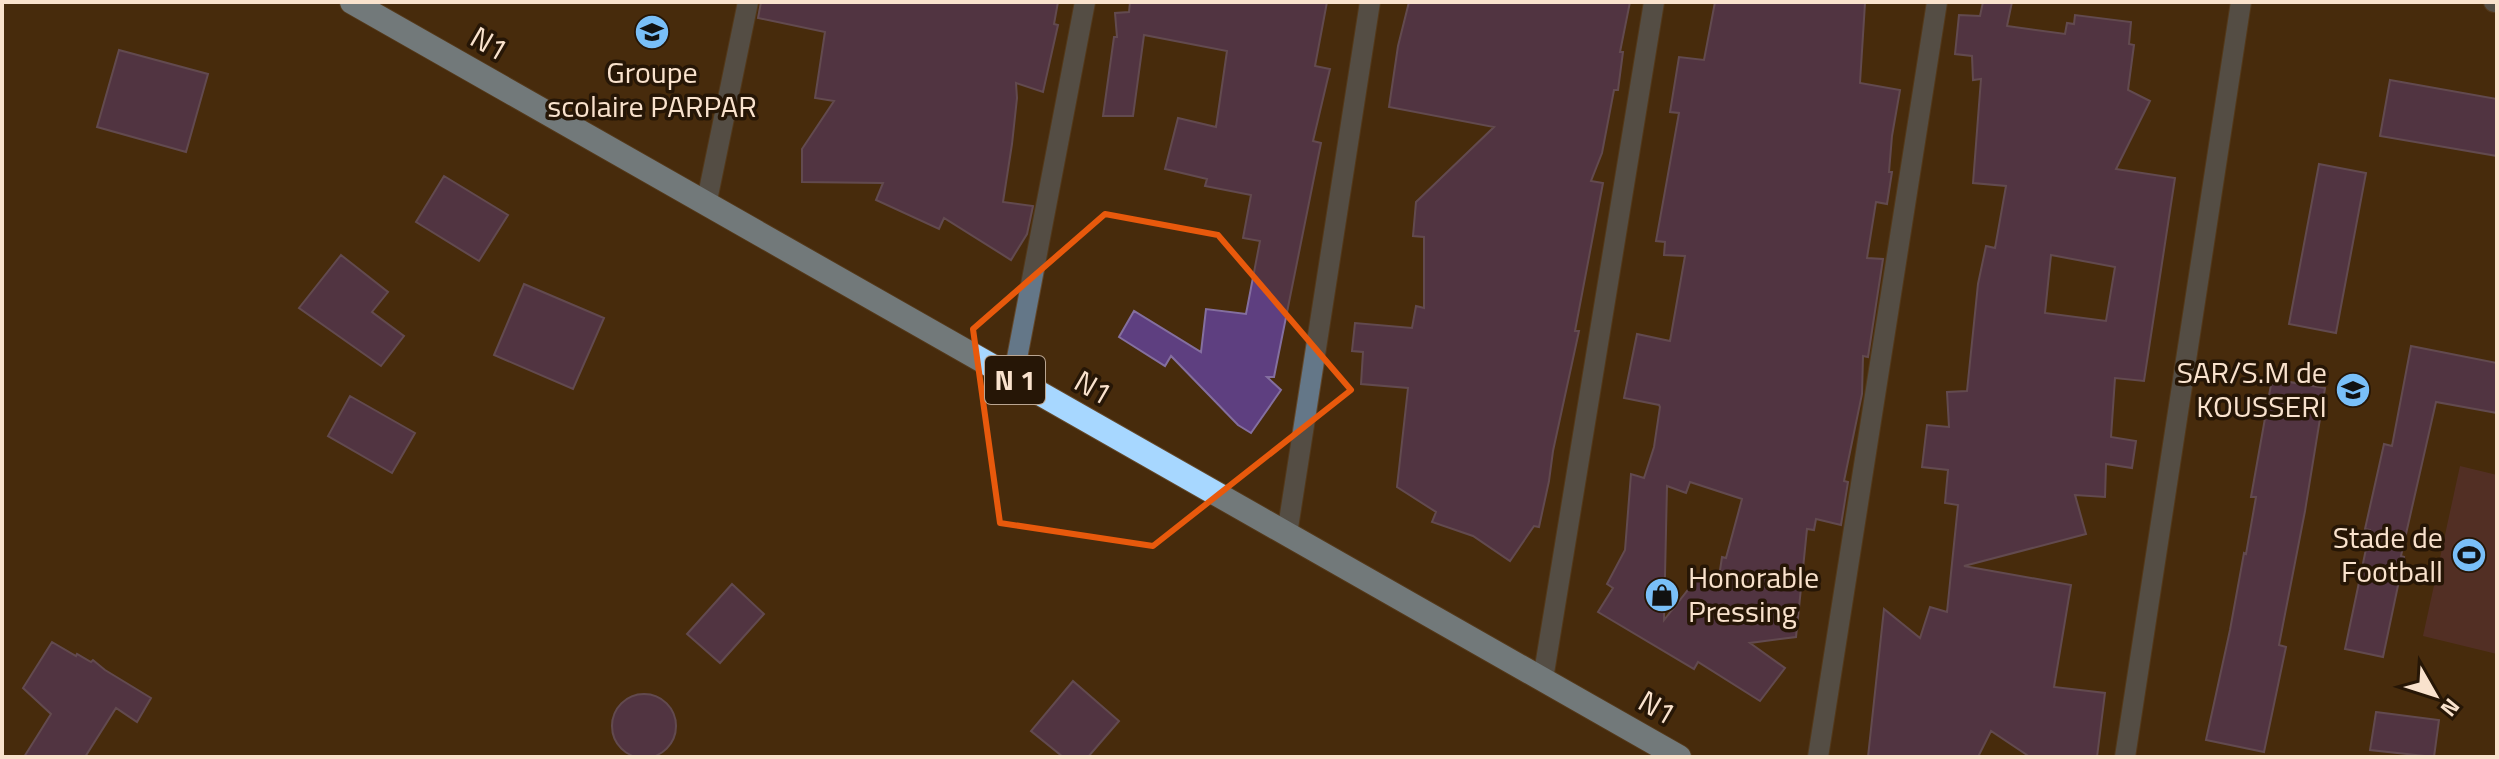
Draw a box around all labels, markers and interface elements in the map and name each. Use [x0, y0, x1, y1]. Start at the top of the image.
school or university icon: Groupe scolaire PARPAR [633, 13, 671, 51]
street label: N1 [462, 14, 517, 72]
place label: Groupe scolaire PARPAR [547, 49, 757, 129]
place label: SAR/S.M de KOUSSERI [2177, 349, 2327, 429]
road number: N 1 [985, 356, 1045, 404]
street label: N1 [1066, 358, 1121, 416]
school or university icon: SAR/S.M de KOUSSERI [2334, 371, 2372, 409]
place label: Stade de Football [2333, 514, 2443, 594]
sports icon: Stade de Football [2450, 536, 2488, 574]
place label: Honorable Pressing [1688, 554, 1819, 634]
shop icon: Honorable Pressing [1643, 576, 1681, 614]
north arrow [2395, 655, 2475, 735]
street label: N1 [1630, 678, 1685, 736]
text: N [2433, 691, 2469, 724]

